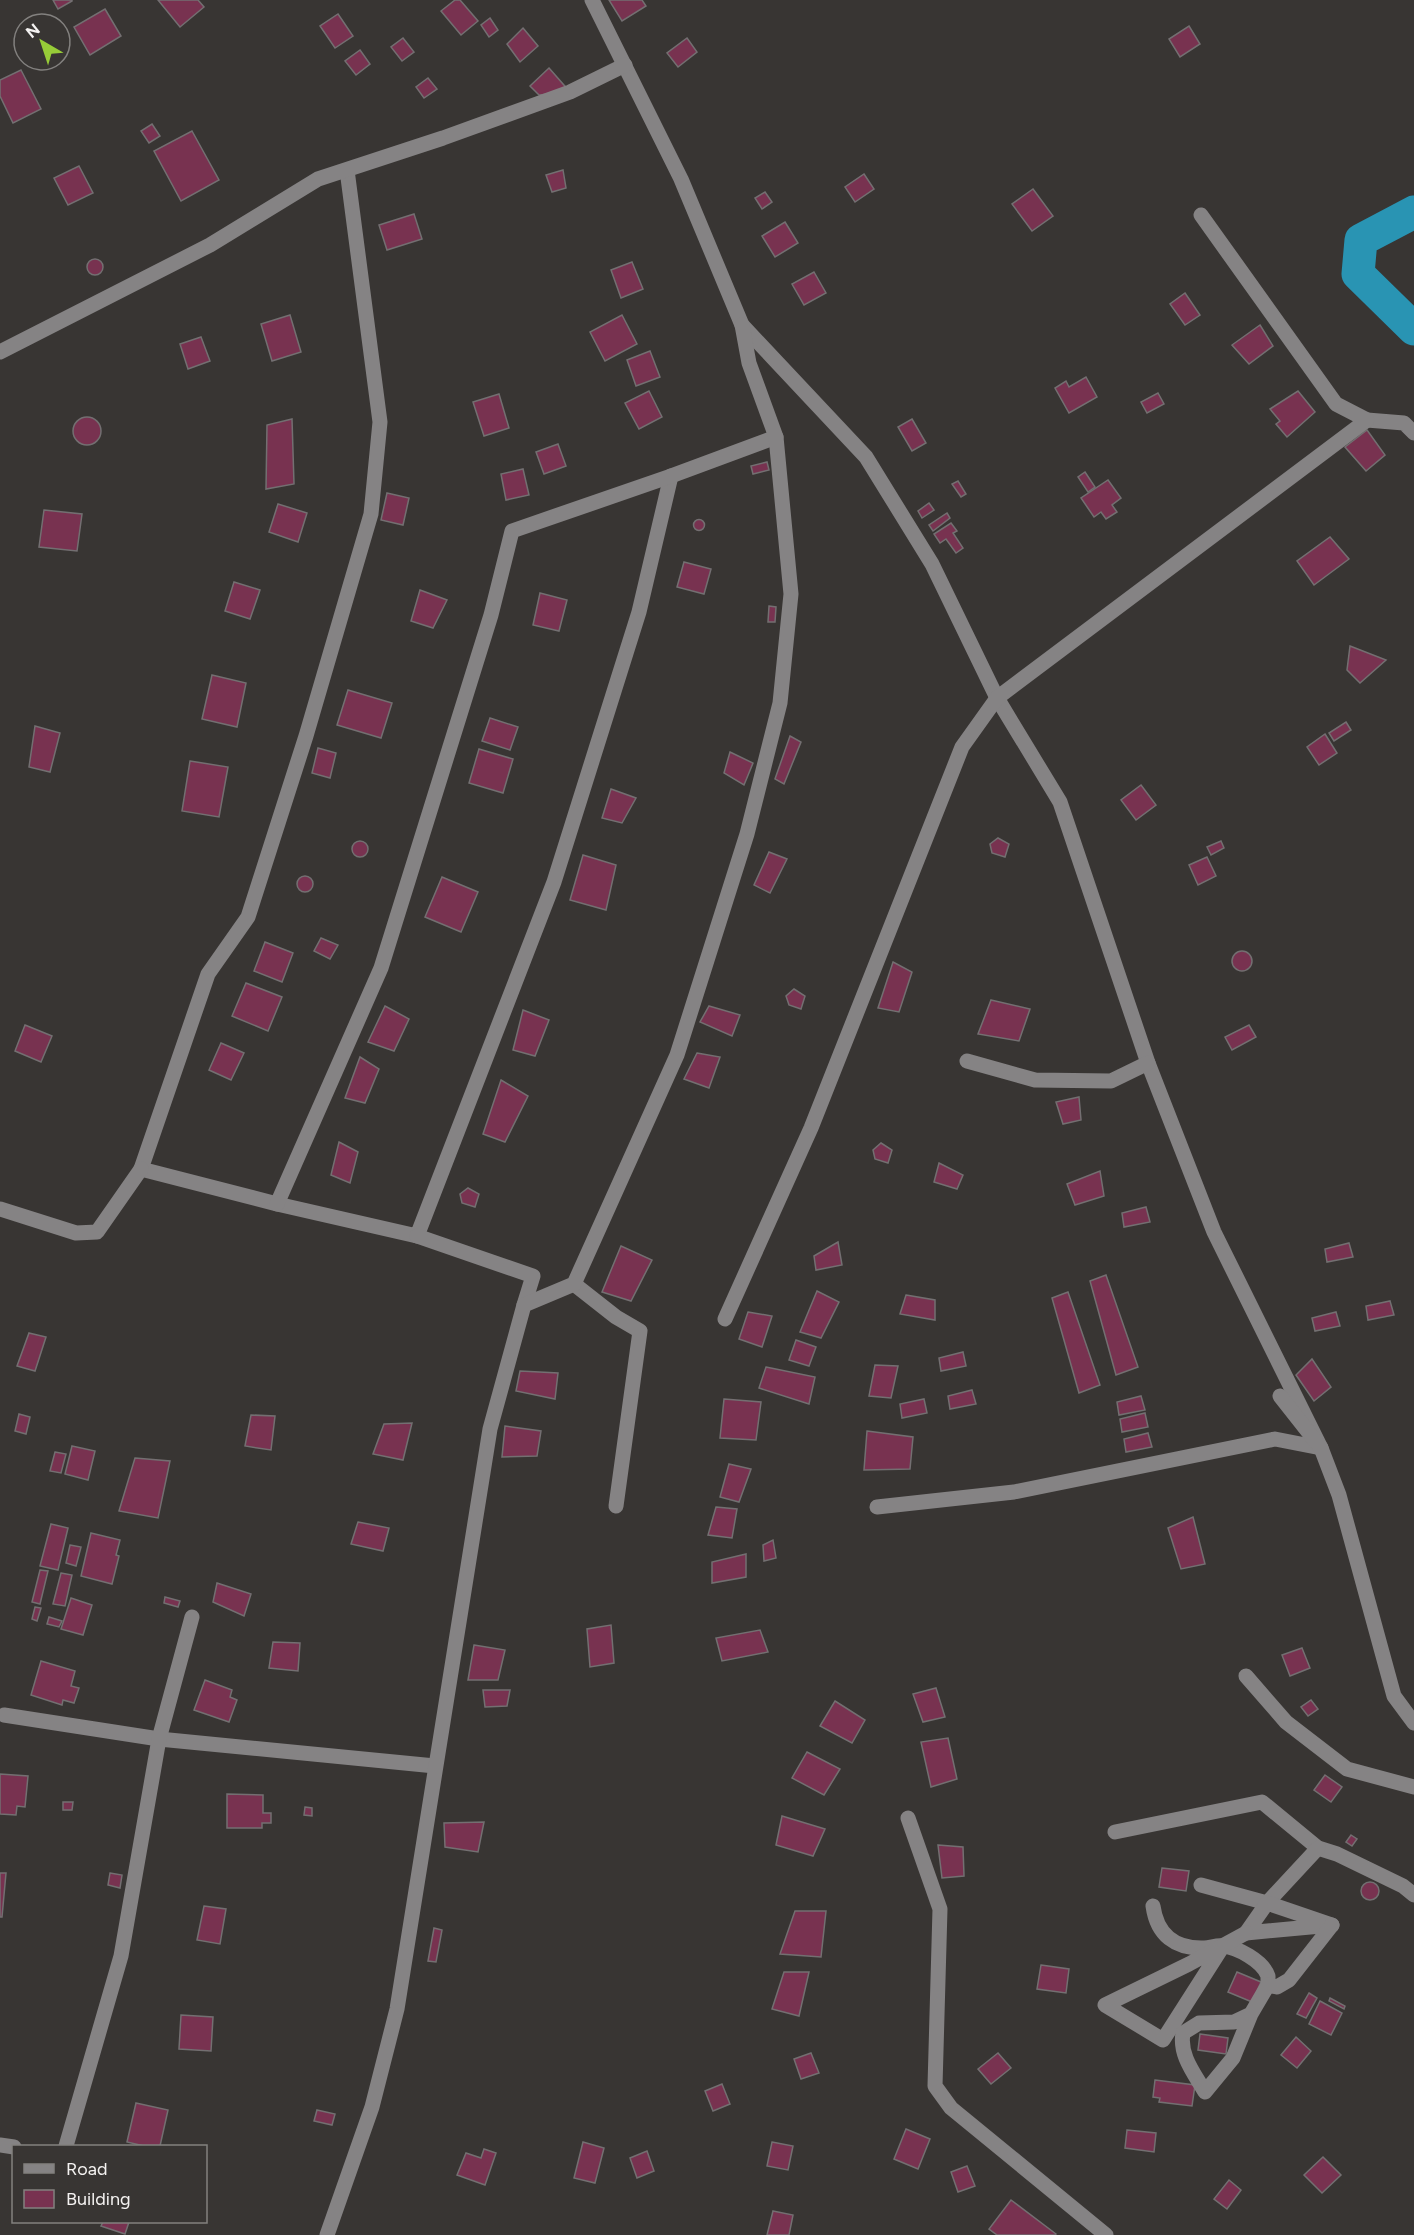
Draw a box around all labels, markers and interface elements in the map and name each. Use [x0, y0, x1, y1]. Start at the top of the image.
north arrow [12, 12, 72, 72]
text: N [22, 19, 44, 42]
legend [12, 2145, 207, 2223]
text: Road [66, 2158, 107, 2180]
text: Building [66, 2188, 131, 2210]

